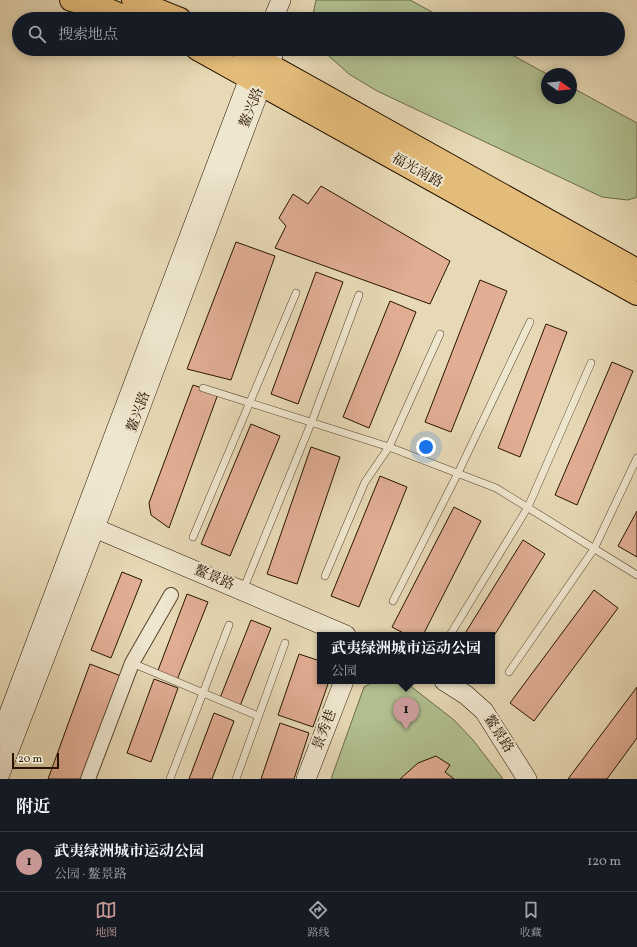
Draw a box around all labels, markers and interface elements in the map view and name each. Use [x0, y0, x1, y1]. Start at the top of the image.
search box [12, 12, 625, 56]
icon: search [26, 23, 48, 45]
text: 搜索地点 [58, 25, 118, 46]
north arrow [541, 68, 577, 104]
street label: 鳌兴路 [235, 85, 269, 131]
street label: 福光南路 [388, 149, 446, 193]
street label: 鳌兴路 [123, 389, 155, 435]
your location [416, 437, 436, 457]
street label: 鳌景路 [191, 561, 237, 595]
popup [317, 632, 495, 684]
text: 武夷绿洲城市运动公园 [331, 639, 481, 660]
text: 公园 [331, 663, 357, 681]
pin: 1 [393, 697, 419, 730]
street label: 景秀巷 [309, 707, 341, 753]
street label: 鳌景路 [479, 711, 517, 757]
scale bar [12, 751, 59, 770]
text: 20 m [18, 752, 42, 767]
text: 附近 [16, 796, 50, 819]
text: 武夷绿洲城市运动公园 [54, 842, 204, 863]
text: 1 [26, 853, 32, 871]
text: 120 m [587, 853, 621, 871]
text: 公园 · 鳌景路 [54, 866, 127, 884]
tab: 地图 [95, 899, 117, 941]
tab: 路线 [307, 899, 329, 941]
tab: 收藏 [520, 899, 542, 941]

